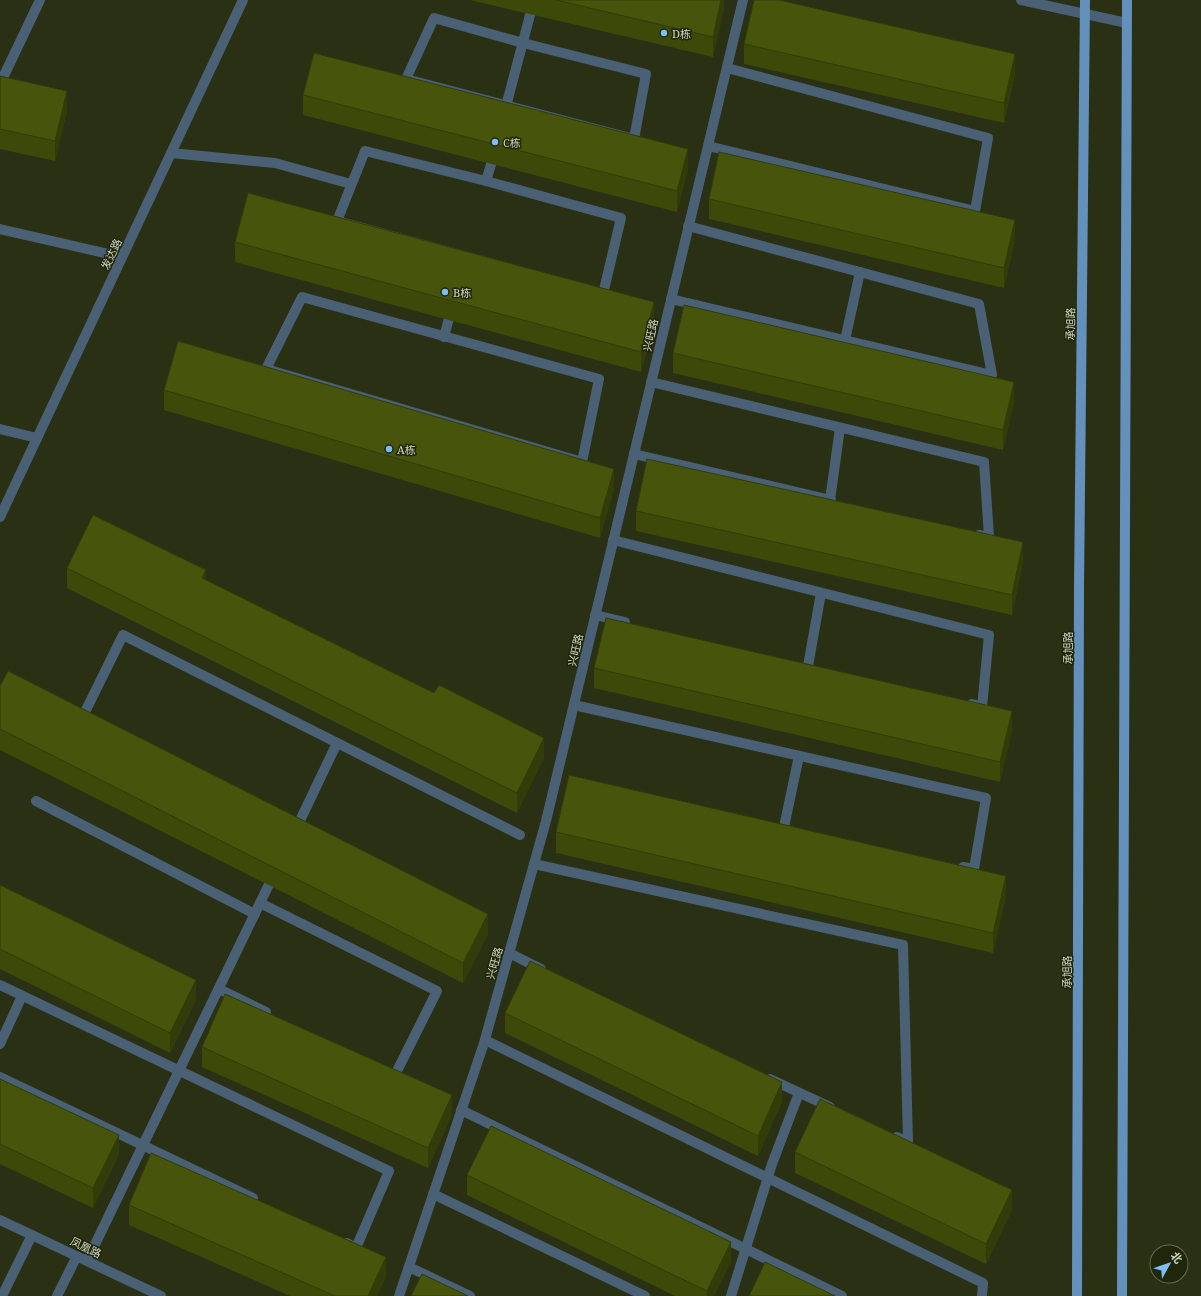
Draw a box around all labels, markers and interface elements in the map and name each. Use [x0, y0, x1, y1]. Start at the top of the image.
place label: D栋 [672, 26, 691, 41]
marker: D栋 [659, 28, 669, 38]
place label: C栋 [503, 135, 521, 150]
marker: C栋 [490, 137, 500, 147]
street label: 发达路 [97, 236, 125, 272]
place label: B栋 [453, 285, 471, 300]
marker: B栋 [440, 287, 450, 297]
street label: 承旭路 [1062, 307, 1078, 341]
street label: 兴旺路 [639, 317, 661, 353]
place label: A栋 [397, 442, 416, 457]
marker: A栋 [384, 444, 394, 454]
street label: 兴旺路 [564, 632, 586, 668]
street label: 承旭路 [1060, 632, 1075, 665]
street label: 兴旺路 [482, 945, 506, 981]
street label: 承旭路 [1059, 956, 1074, 989]
street label: 凤凰路 [68, 1233, 104, 1261]
north arrow [1149, 1244, 1189, 1284]
text: 北 [1168, 1248, 1186, 1266]

